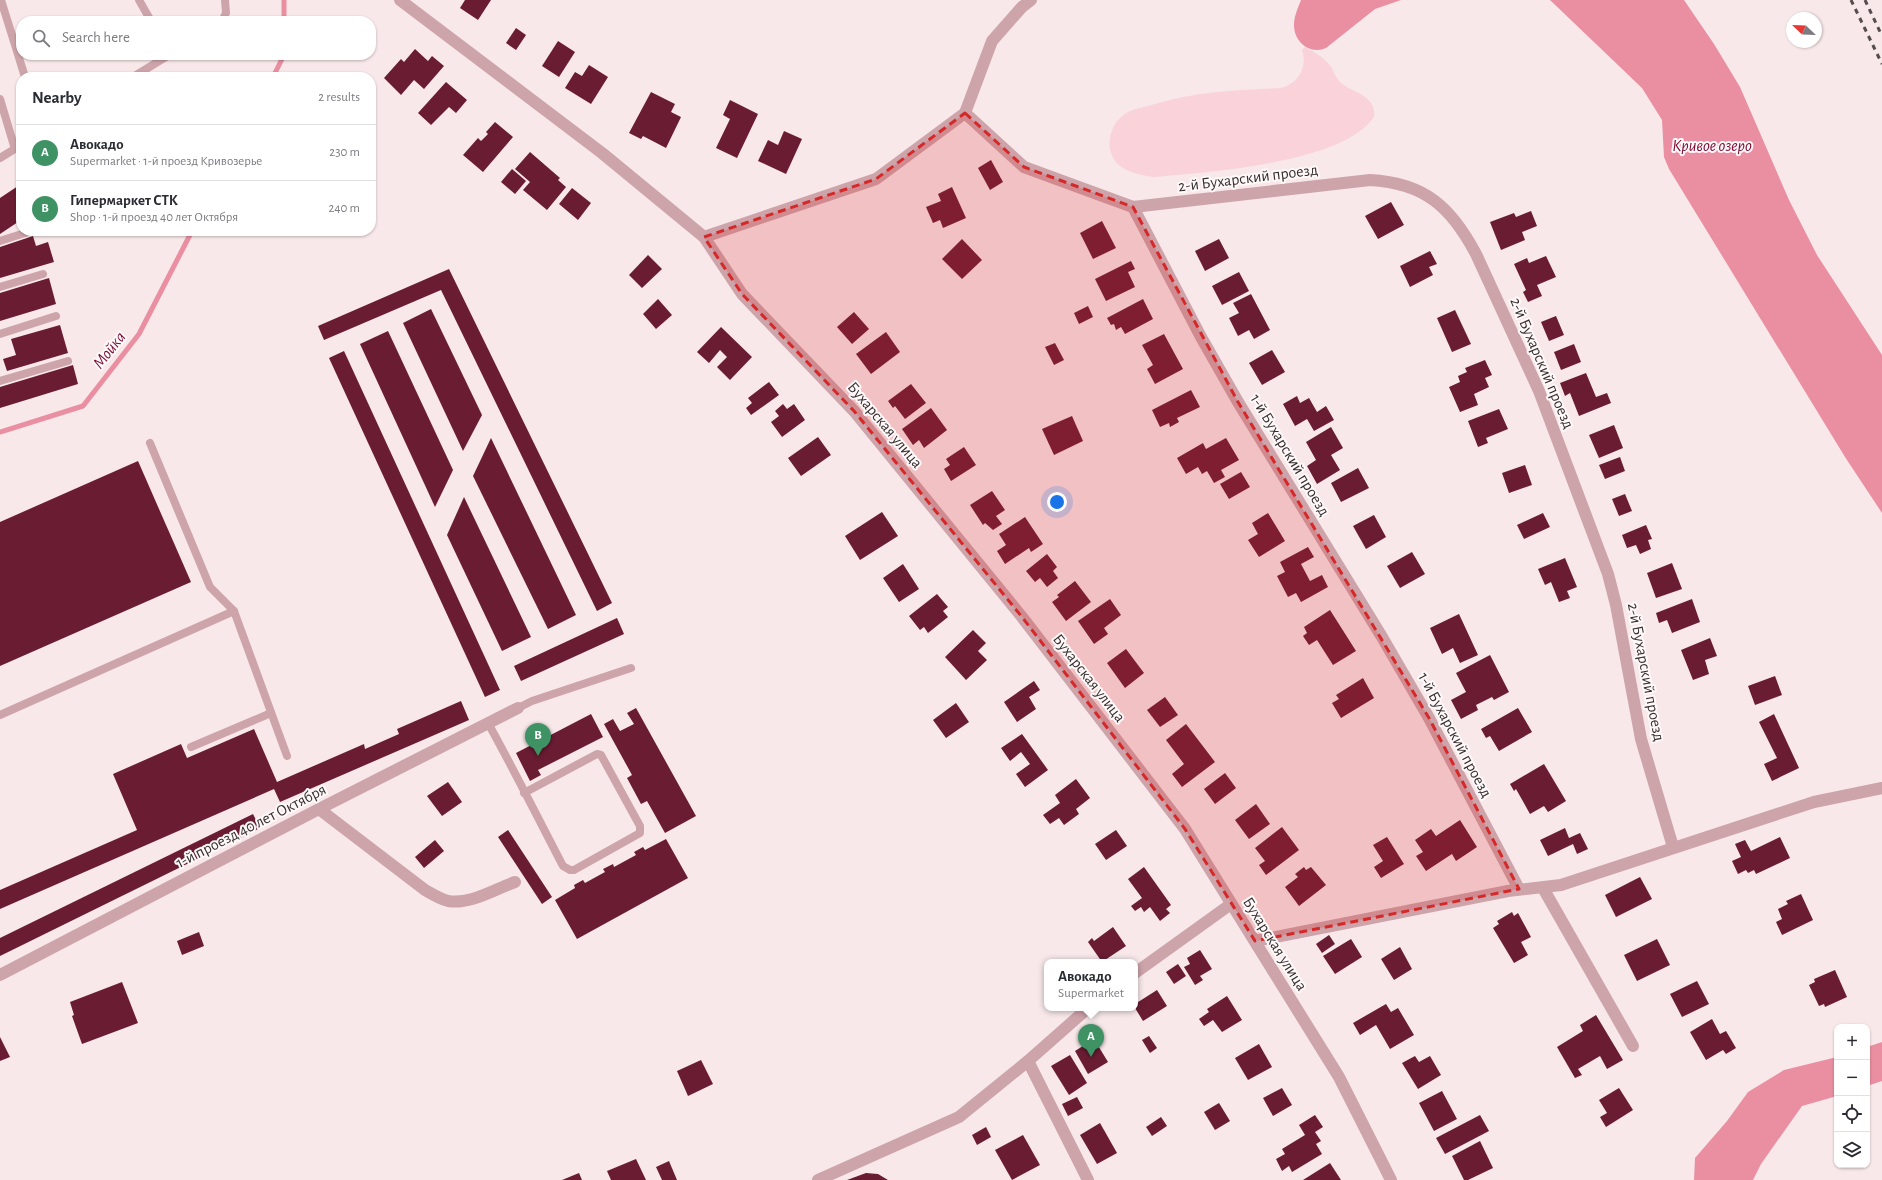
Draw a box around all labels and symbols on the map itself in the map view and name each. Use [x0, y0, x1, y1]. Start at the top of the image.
north arrow [1786, 12, 1822, 48]
water label: Кривое озеро [1672, 137, 1752, 155]
street label: 2-й Бухарский проезд [1177, 161, 1319, 196]
street label: 2-й Бухарский проезд [1506, 295, 1577, 431]
water label: Мойка [89, 328, 129, 372]
street label: Бухарская улица [844, 379, 925, 472]
street label: 1-й Бухарский проезд [1247, 391, 1333, 519]
your location [1047, 492, 1067, 512]
street label: 2-й Бухарский проезд [1624, 601, 1667, 743]
street label: Бухарская улица [1049, 631, 1128, 726]
street label: 1-й Бухарский проезд [1414, 670, 1495, 801]
pin: B [525, 723, 551, 756]
street label: 1-й проезд 40 лет Октября [173, 781, 329, 871]
street label: Бухарская улица [1239, 894, 1310, 994]
pin: A [1078, 1024, 1104, 1057]

